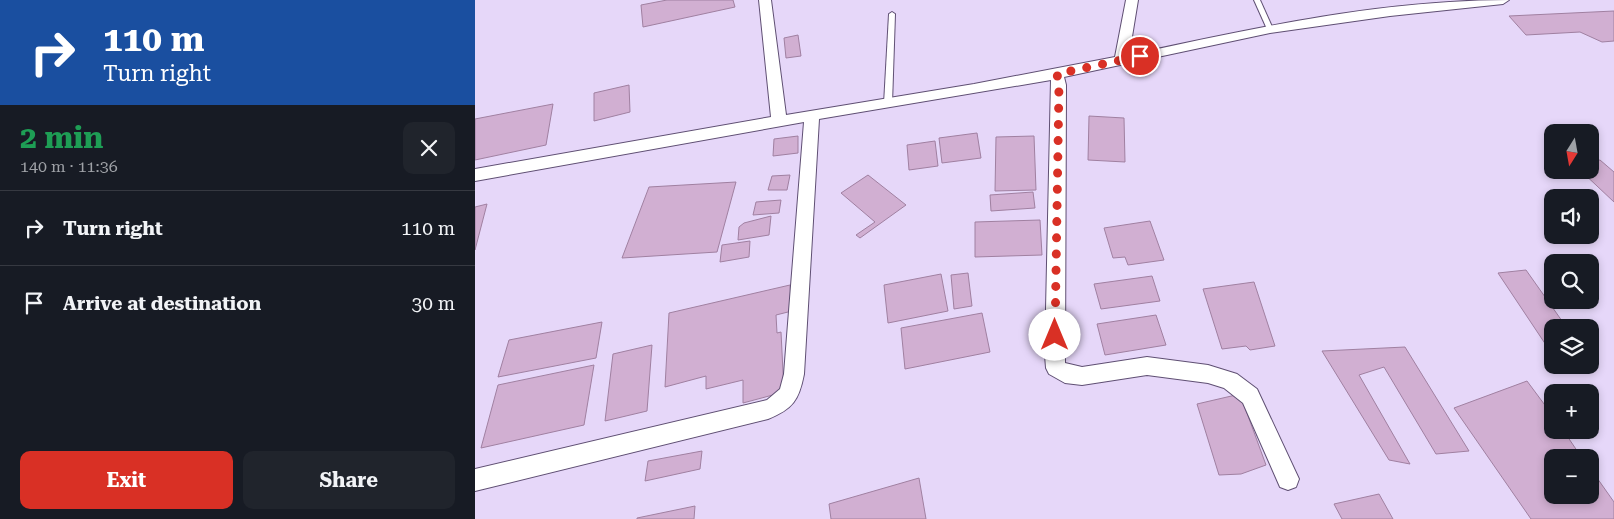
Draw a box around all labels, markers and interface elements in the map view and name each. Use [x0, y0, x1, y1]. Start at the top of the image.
text: 110 m [103, 19, 204, 60]
icon: right [20, 20, 85, 85]
pin [1119, 35, 1161, 77]
icon: arrive [1126, 42, 1154, 70]
text: Turn right [103, 61, 211, 86]
text: 2 min [20, 120, 103, 155]
button: close [403, 122, 455, 174]
north arrow [1544, 124, 1599, 179]
map controls [1544, 124, 1599, 504]
text: 140 m · 11:36 [20, 157, 118, 176]
button: sound [1544, 189, 1599, 244]
icon: right [20, 214, 48, 242]
text: Turn right [63, 217, 163, 240]
text: 110 m [401, 217, 455, 240]
button: search [1544, 254, 1599, 309]
icon: arrive [20, 289, 48, 317]
text: Arrive at destination [63, 292, 261, 315]
text: 30 m [412, 292, 455, 315]
position arrow [1028, 308, 1080, 360]
button: layers [1544, 319, 1599, 374]
button: + [1544, 384, 1599, 439]
button: − [1544, 449, 1599, 504]
button: Exit [20, 451, 233, 509]
button: Share [243, 451, 455, 509]

